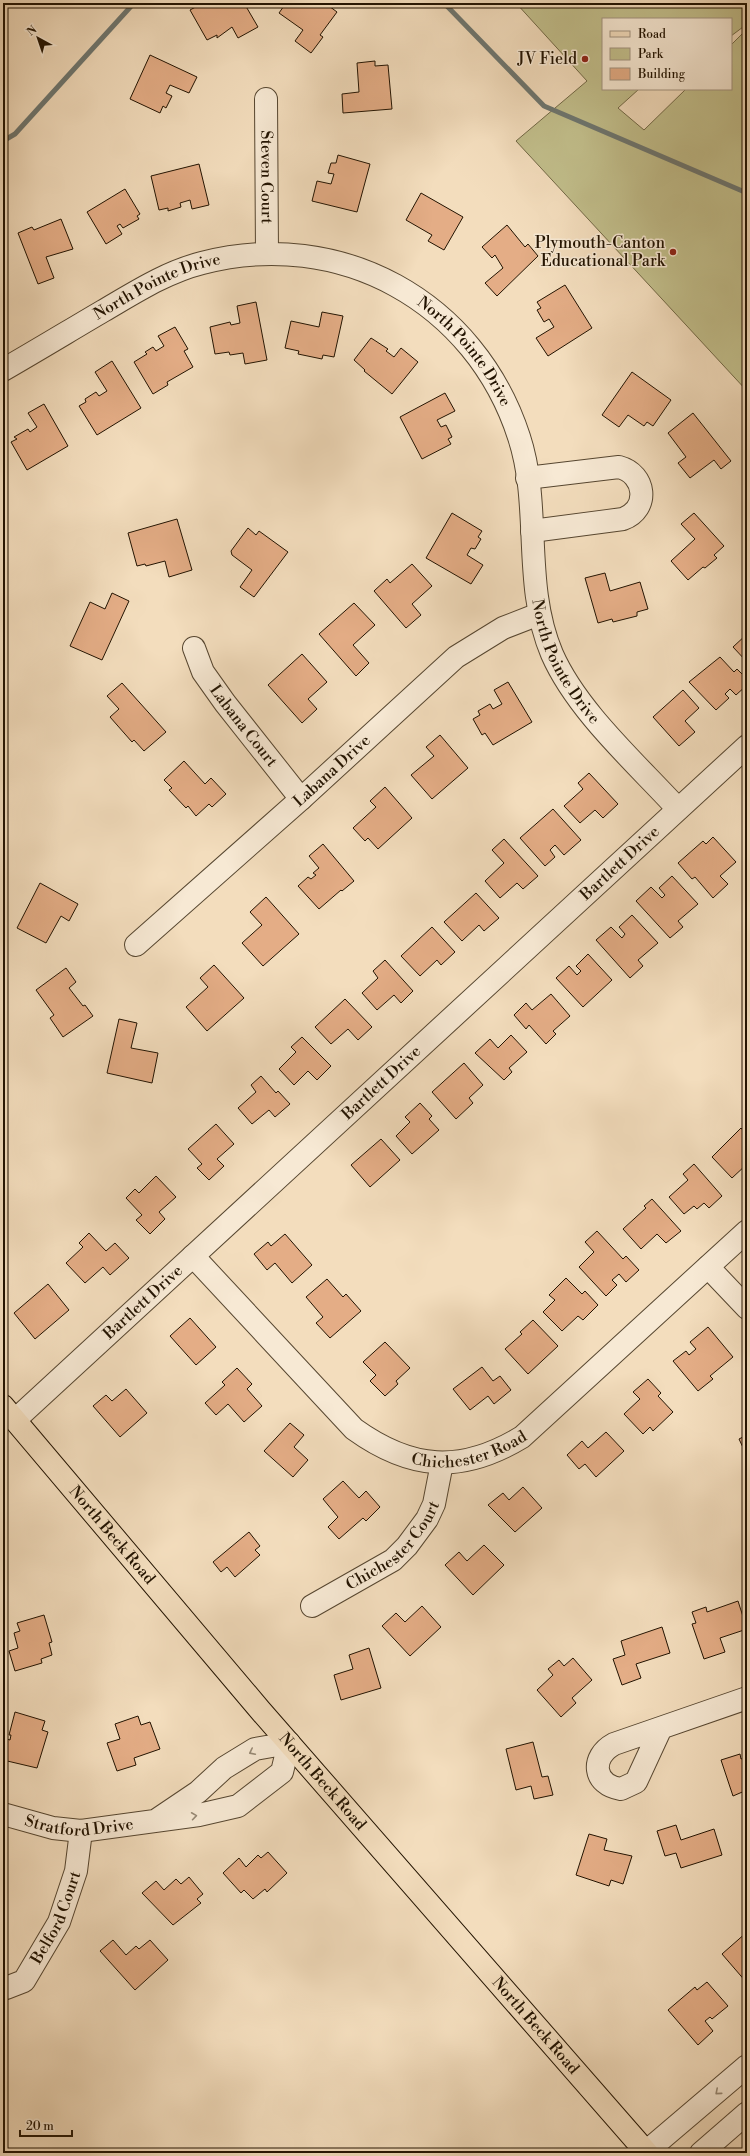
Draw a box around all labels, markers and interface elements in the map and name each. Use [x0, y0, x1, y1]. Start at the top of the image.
north arrow [18, 18, 58, 58]
legend [602, 18, 732, 90]
text: N [24, 23, 40, 39]
text: Road [638, 27, 666, 42]
text: Park [638, 47, 664, 62]
place label: JV Field [516, 49, 577, 69]
marker: JV Field [580, 54, 590, 64]
text: Building [637, 67, 686, 82]
street label: Steven Court [256, 130, 277, 224]
place label: Plymouth-Canton Educational Park [535, 233, 667, 271]
marker: Plymouth-Canton Educational Park [668, 247, 678, 257]
street label: North Pointe Drive [90, 249, 222, 324]
street label: North Pointe Drive [413, 292, 516, 409]
street label: North Pointe Drive [527, 598, 604, 728]
street label: Labana Court [205, 681, 282, 771]
street label: Labana Drive [289, 730, 374, 811]
street label: Bartlett Drive [575, 822, 664, 905]
street label: Bartlett Drive [337, 1041, 425, 1125]
street label: Bartlett Drive [98, 1261, 187, 1344]
street label: Chichester Road [409, 1427, 530, 1472]
street label: North Beck Road [65, 1482, 159, 1588]
street label: Chichester Court [342, 1497, 444, 1595]
street label: North Beck Road [274, 1729, 370, 1834]
one-way arrow [249, 1747, 256, 1755]
street label: Stratford Drive [22, 1811, 135, 1841]
one-way arrow [191, 1812, 197, 1821]
street label: Belford Court [26, 1868, 85, 1968]
street label: North Beck Road [488, 1973, 584, 2078]
one-way arrow [715, 2087, 722, 2094]
scale bar [20, 2112, 72, 2138]
text: 20 m [26, 2119, 54, 2134]

